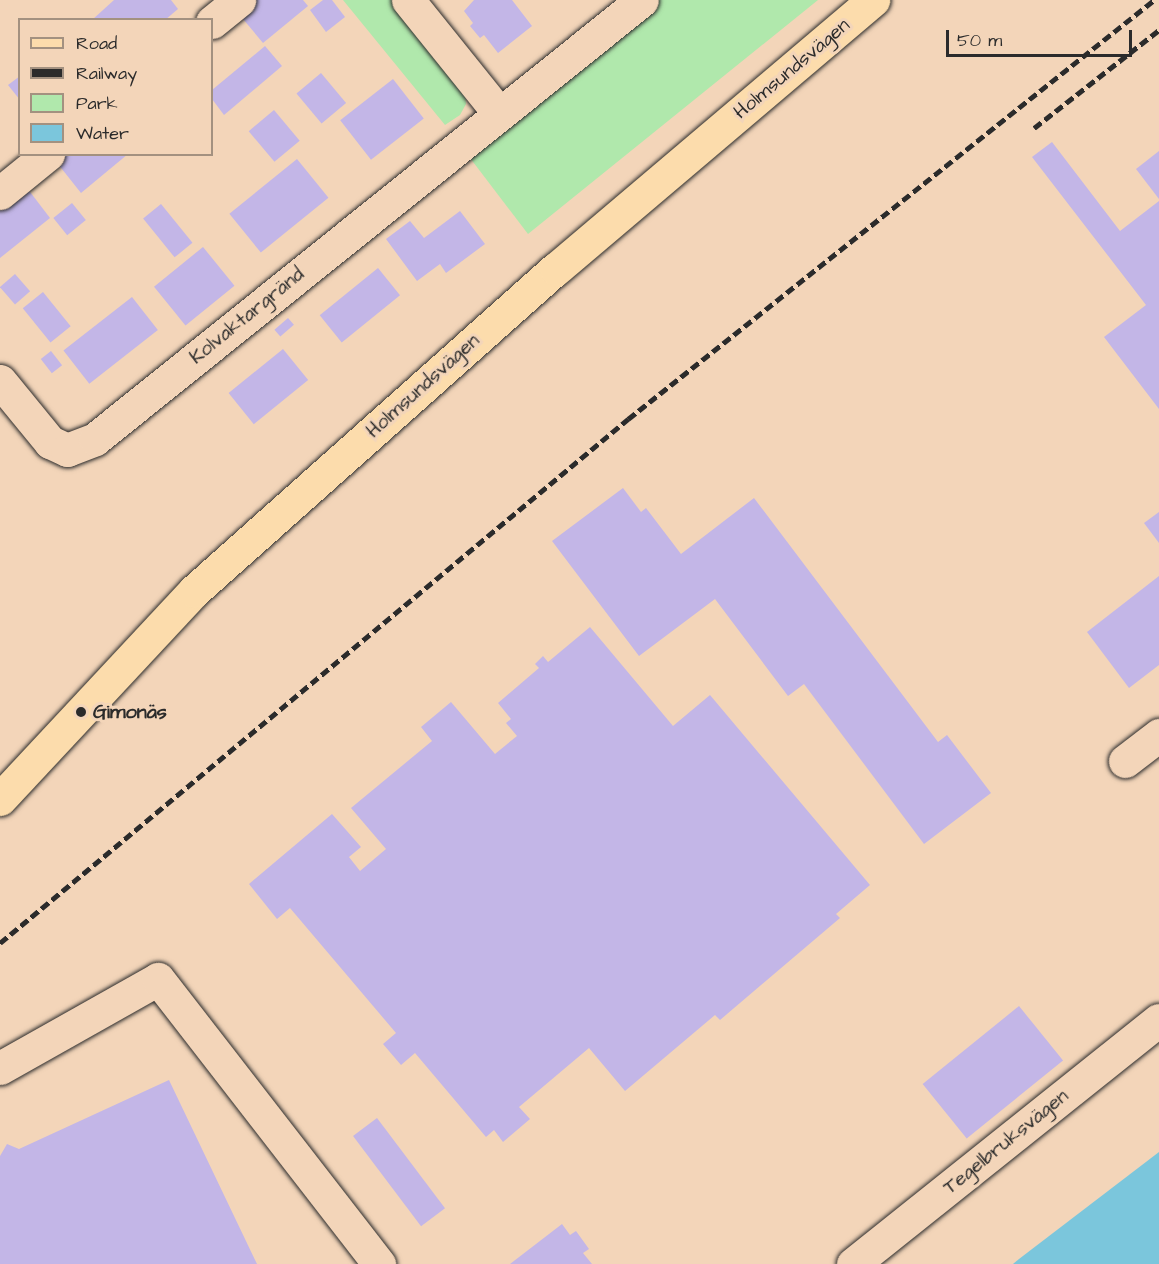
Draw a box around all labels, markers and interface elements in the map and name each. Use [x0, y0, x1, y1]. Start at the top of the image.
street label: Holmsundsvägen [729, 13, 855, 125]
legend [18, 18, 213, 156]
scale bar [949, 18, 1135, 56]
text: 50 m [957, 28, 1002, 53]
text: Road [76, 31, 117, 56]
text: Railway [76, 61, 137, 86]
text: Park [76, 91, 118, 116]
text: Water [76, 121, 129, 146]
street label: Kolvaktargränd [185, 262, 309, 370]
street label: Holmsundsvägen [361, 329, 485, 443]
place label: Gimonäs [93, 700, 167, 724]
marker: Gimonäs [74, 705, 88, 719]
street label: Tegelbruksvägen [939, 1084, 1073, 1200]

